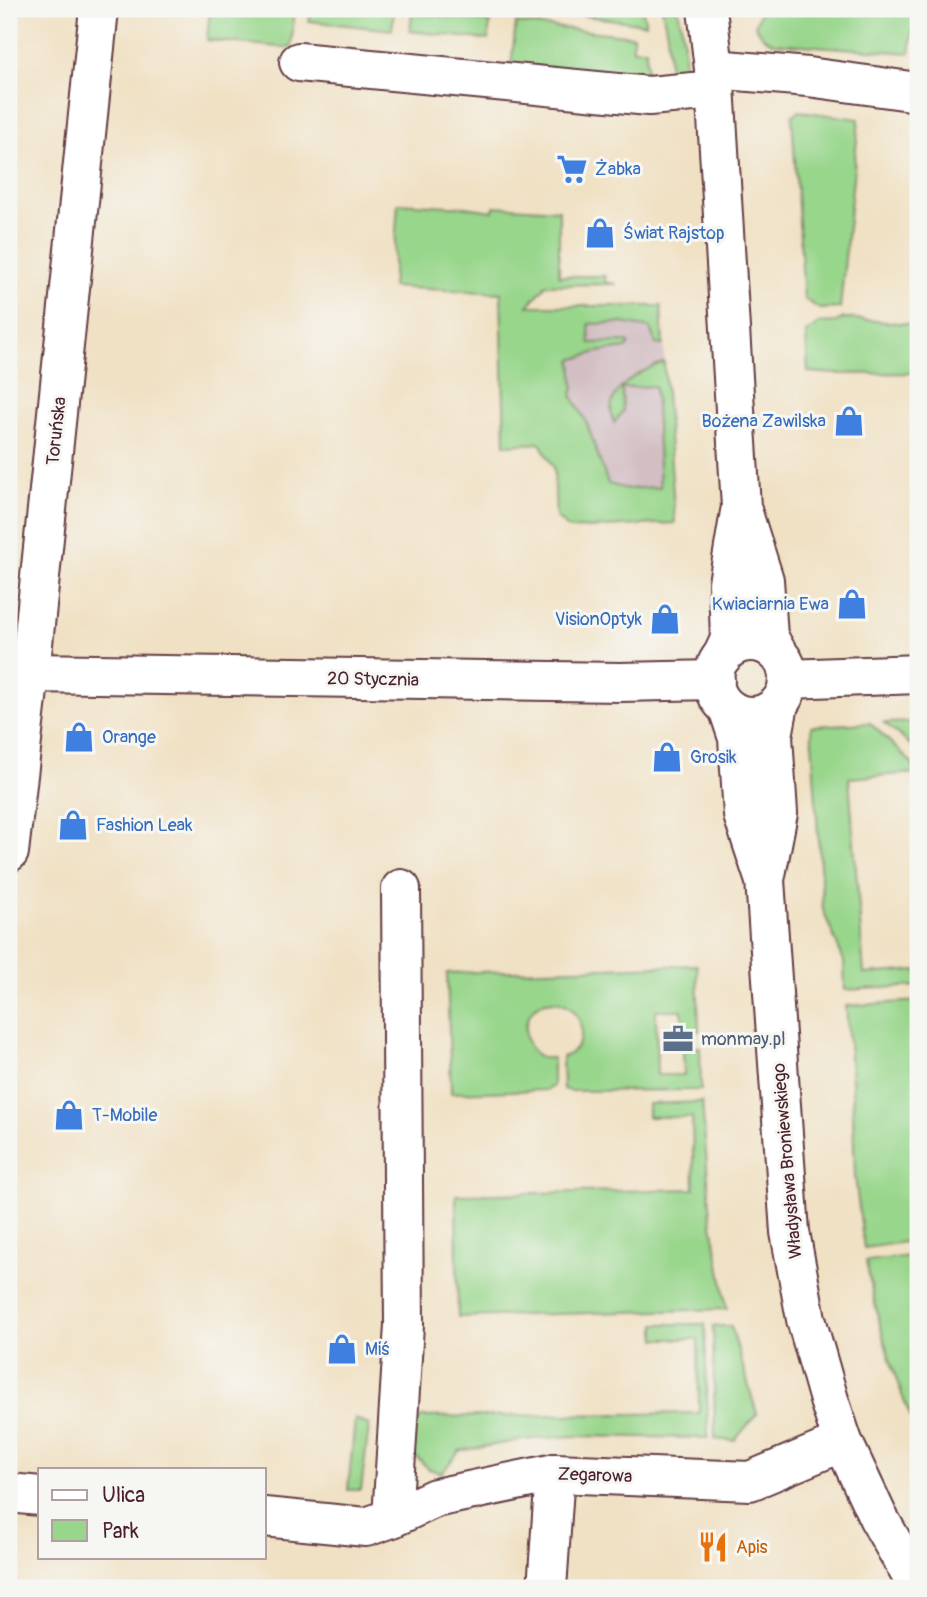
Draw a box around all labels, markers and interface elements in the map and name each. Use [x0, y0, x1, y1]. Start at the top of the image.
supermarket icon: Żabka [555, 152, 589, 186]
place label: Żabka [595, 158, 641, 181]
shop icon: Świat Rajstop [583, 216, 617, 250]
place label: Świat Rajstop [623, 222, 725, 245]
street label: Toruńska [41, 396, 72, 466]
shop icon: Bożena Zawilska [832, 404, 866, 438]
place label: Bożena Zawilska [702, 410, 826, 433]
shop icon: Kwiaciarnia Ewa [835, 587, 869, 621]
place label: Kwiaciarnia Ewa [712, 593, 829, 616]
shop icon: VisionOptyk [648, 602, 682, 636]
place label: VisionOptyk [555, 608, 642, 631]
street label: 20 Stycznia [327, 667, 419, 692]
shop icon: Orange [62, 720, 96, 754]
place label: Orange [102, 726, 156, 749]
shop icon: Grosik [650, 740, 684, 774]
place label: Grosik [690, 746, 737, 769]
shop icon: Fashion Leak [56, 808, 90, 842]
place label: Fashion Leak [96, 814, 193, 837]
office icon: monmay.pl [661, 1022, 695, 1056]
place label: monmay.pl [701, 1028, 785, 1051]
street label: Władysława Broniewskiego [767, 1062, 808, 1260]
shop icon: T-Mobile [52, 1098, 86, 1132]
place label: T-Mobile [92, 1104, 158, 1127]
shop icon: Miś [325, 1332, 359, 1366]
place label: Miś [365, 1338, 389, 1361]
street label: Zegarowa [557, 1463, 633, 1488]
legend [38, 1468, 266, 1558]
text: Ulica [102, 1482, 145, 1509]
text: Park [102, 1518, 139, 1545]
restaurant icon: Apis [696, 1530, 730, 1564]
place label: Apis [736, 1536, 767, 1559]

